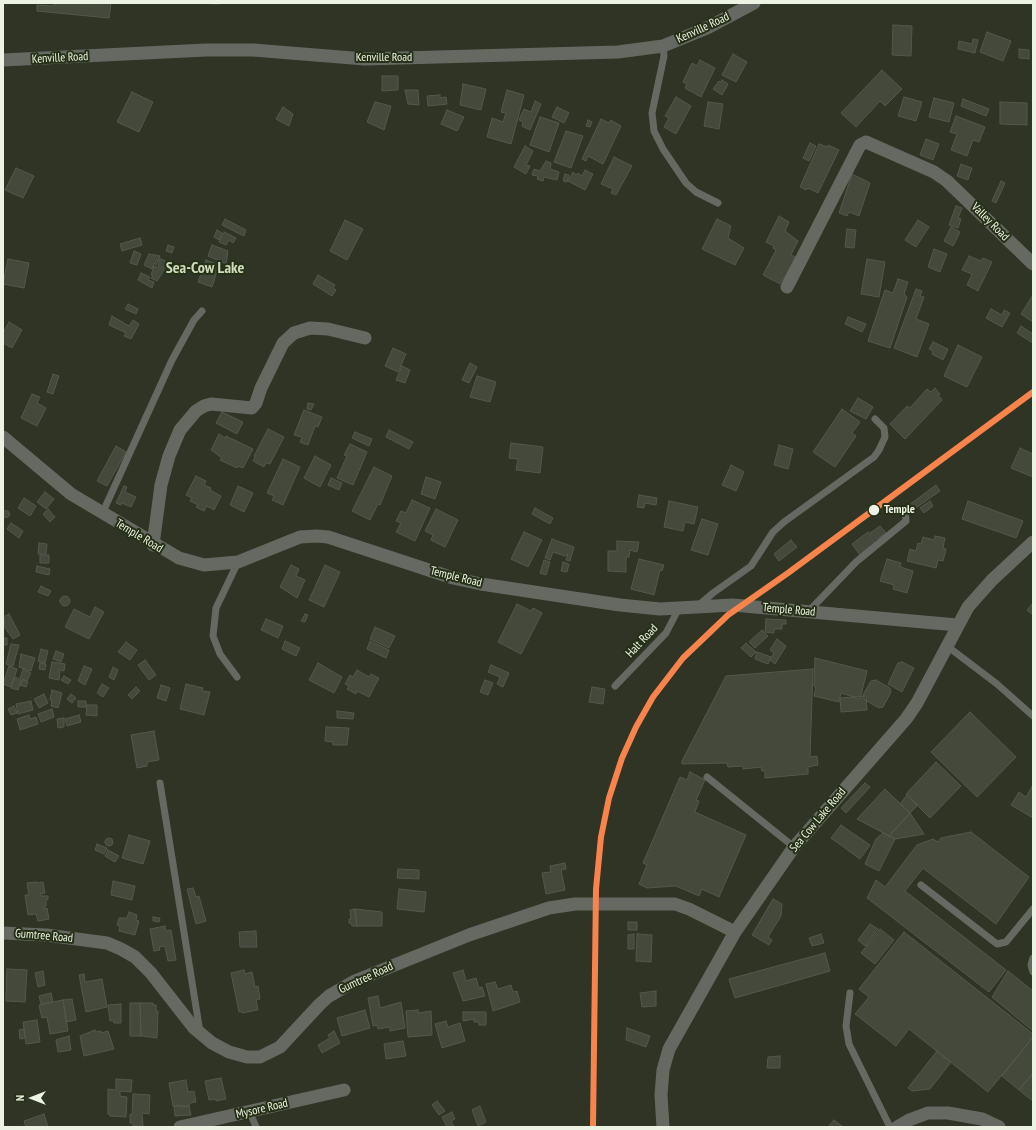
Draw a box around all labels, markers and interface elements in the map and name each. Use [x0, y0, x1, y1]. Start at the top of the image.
street label: Kenville Road [674, 10, 732, 46]
street label: Kenville Road [31, 49, 89, 67]
street label: Kenville Road [356, 51, 412, 65]
street label: Valley Road [968, 200, 1012, 244]
district label: Sea-Cow Lake [166, 258, 244, 278]
marker: Temple [867, 503, 881, 517]
place label: Temple [884, 503, 915, 517]
street label: Temple Road [113, 516, 165, 556]
street label: Temple Road [429, 564, 483, 590]
street label: Temple Road [762, 601, 816, 619]
street label: Halt Road [623, 621, 661, 661]
street label: Sea Cow Lake Road [787, 785, 849, 855]
street label: Gumtree Road [14, 926, 74, 946]
street label: Gumtree Road [337, 959, 395, 997]
north arrow [12, 1078, 52, 1118]
text: N [13, 1095, 27, 1101]
street label: Mysore Road [235, 1096, 289, 1122]

